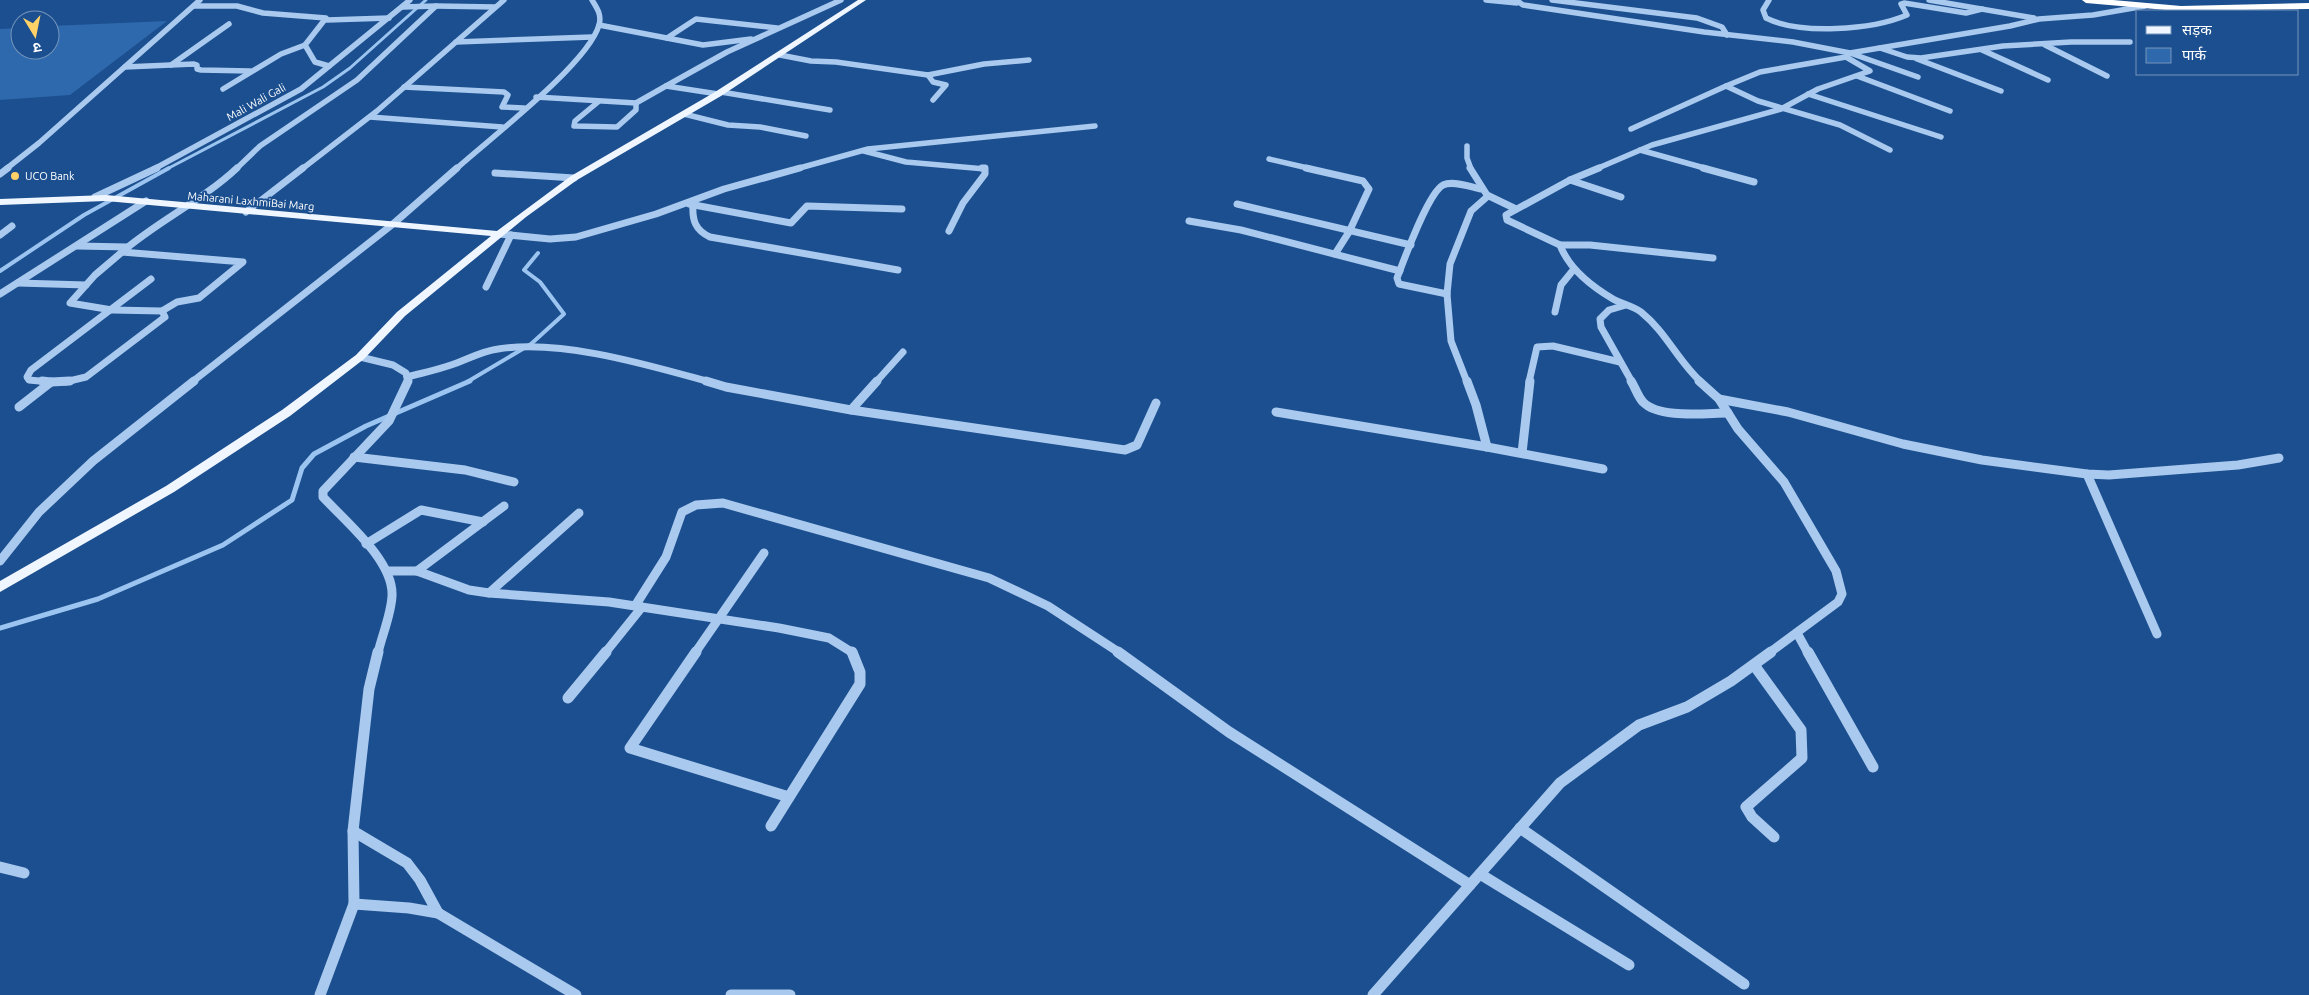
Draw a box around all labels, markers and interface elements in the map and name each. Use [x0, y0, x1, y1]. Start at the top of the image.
north arrow [10, 10, 60, 60]
legend [2136, 10, 2299, 75]
text: सड़क [2182, 21, 2212, 38]
text: उ [31, 39, 43, 57]
text: पार्क [2182, 46, 2206, 63]
street label: Mali Wali Gali [224, 81, 288, 123]
marker: UCO Bank [9, 170, 21, 182]
place label: UCO Bank [25, 170, 75, 182]
street label: Maharani LaxhmiBai Marg [187, 189, 315, 213]

